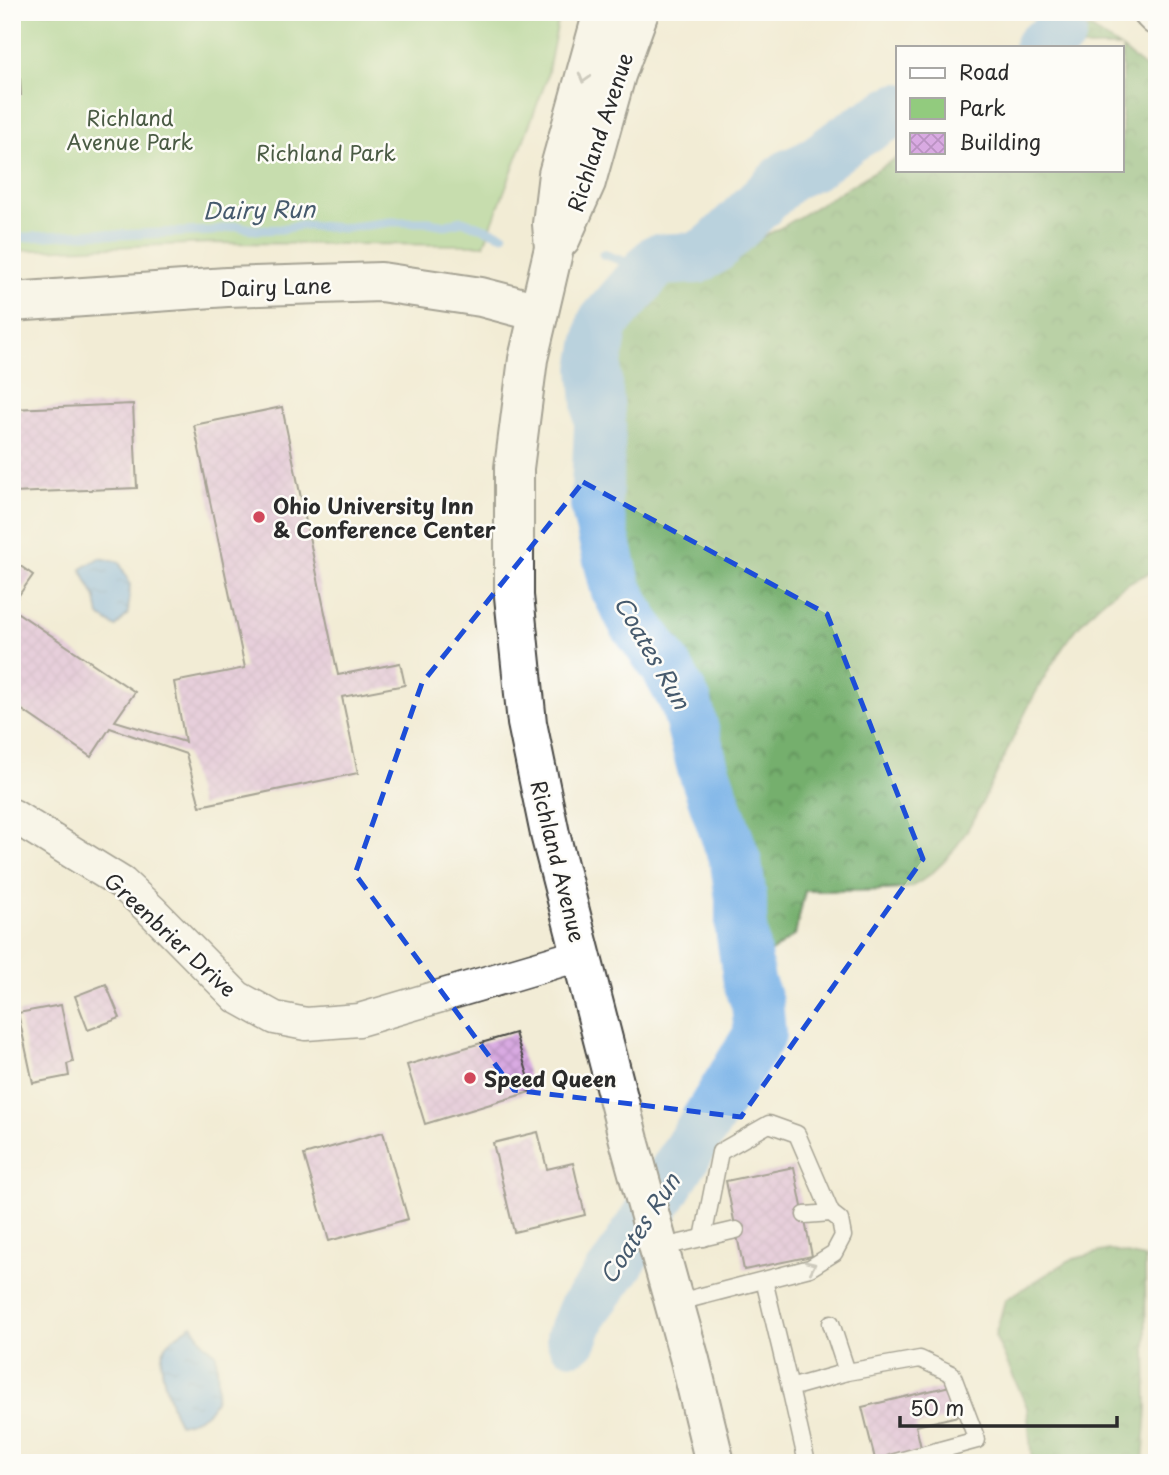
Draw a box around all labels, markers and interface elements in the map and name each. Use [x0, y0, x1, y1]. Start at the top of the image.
legend [896, 46, 1124, 172]
street label: Richland Avenue [558, 48, 640, 216]
text: Road [959, 55, 1010, 87]
one-way arrow [578, 72, 593, 84]
text: Park [959, 91, 1006, 123]
park label: Richland Avenue Park [67, 101, 194, 157]
text: Building [959, 125, 1041, 157]
park label: Richland Park [256, 136, 396, 168]
water label: Dairy Run [203, 191, 317, 227]
street label: Dairy Lane [220, 268, 332, 304]
place label: Ohio University Inn & Conference Center [273, 489, 496, 545]
marker: Ohio University Inn & Conference Center [251, 509, 267, 525]
water label: Coates Run [606, 589, 700, 716]
street label: Richland Avenue [523, 777, 595, 945]
street label: Greenbrier Drive [98, 864, 244, 1004]
place label: Speed Queen [484, 1062, 617, 1094]
marker: Speed Queen [462, 1070, 478, 1086]
water label: Coates Run [590, 1165, 689, 1290]
one-way arrow [804, 1260, 816, 1274]
scale bar [900, 1384, 1116, 1428]
text: 50 m [910, 1391, 964, 1423]

